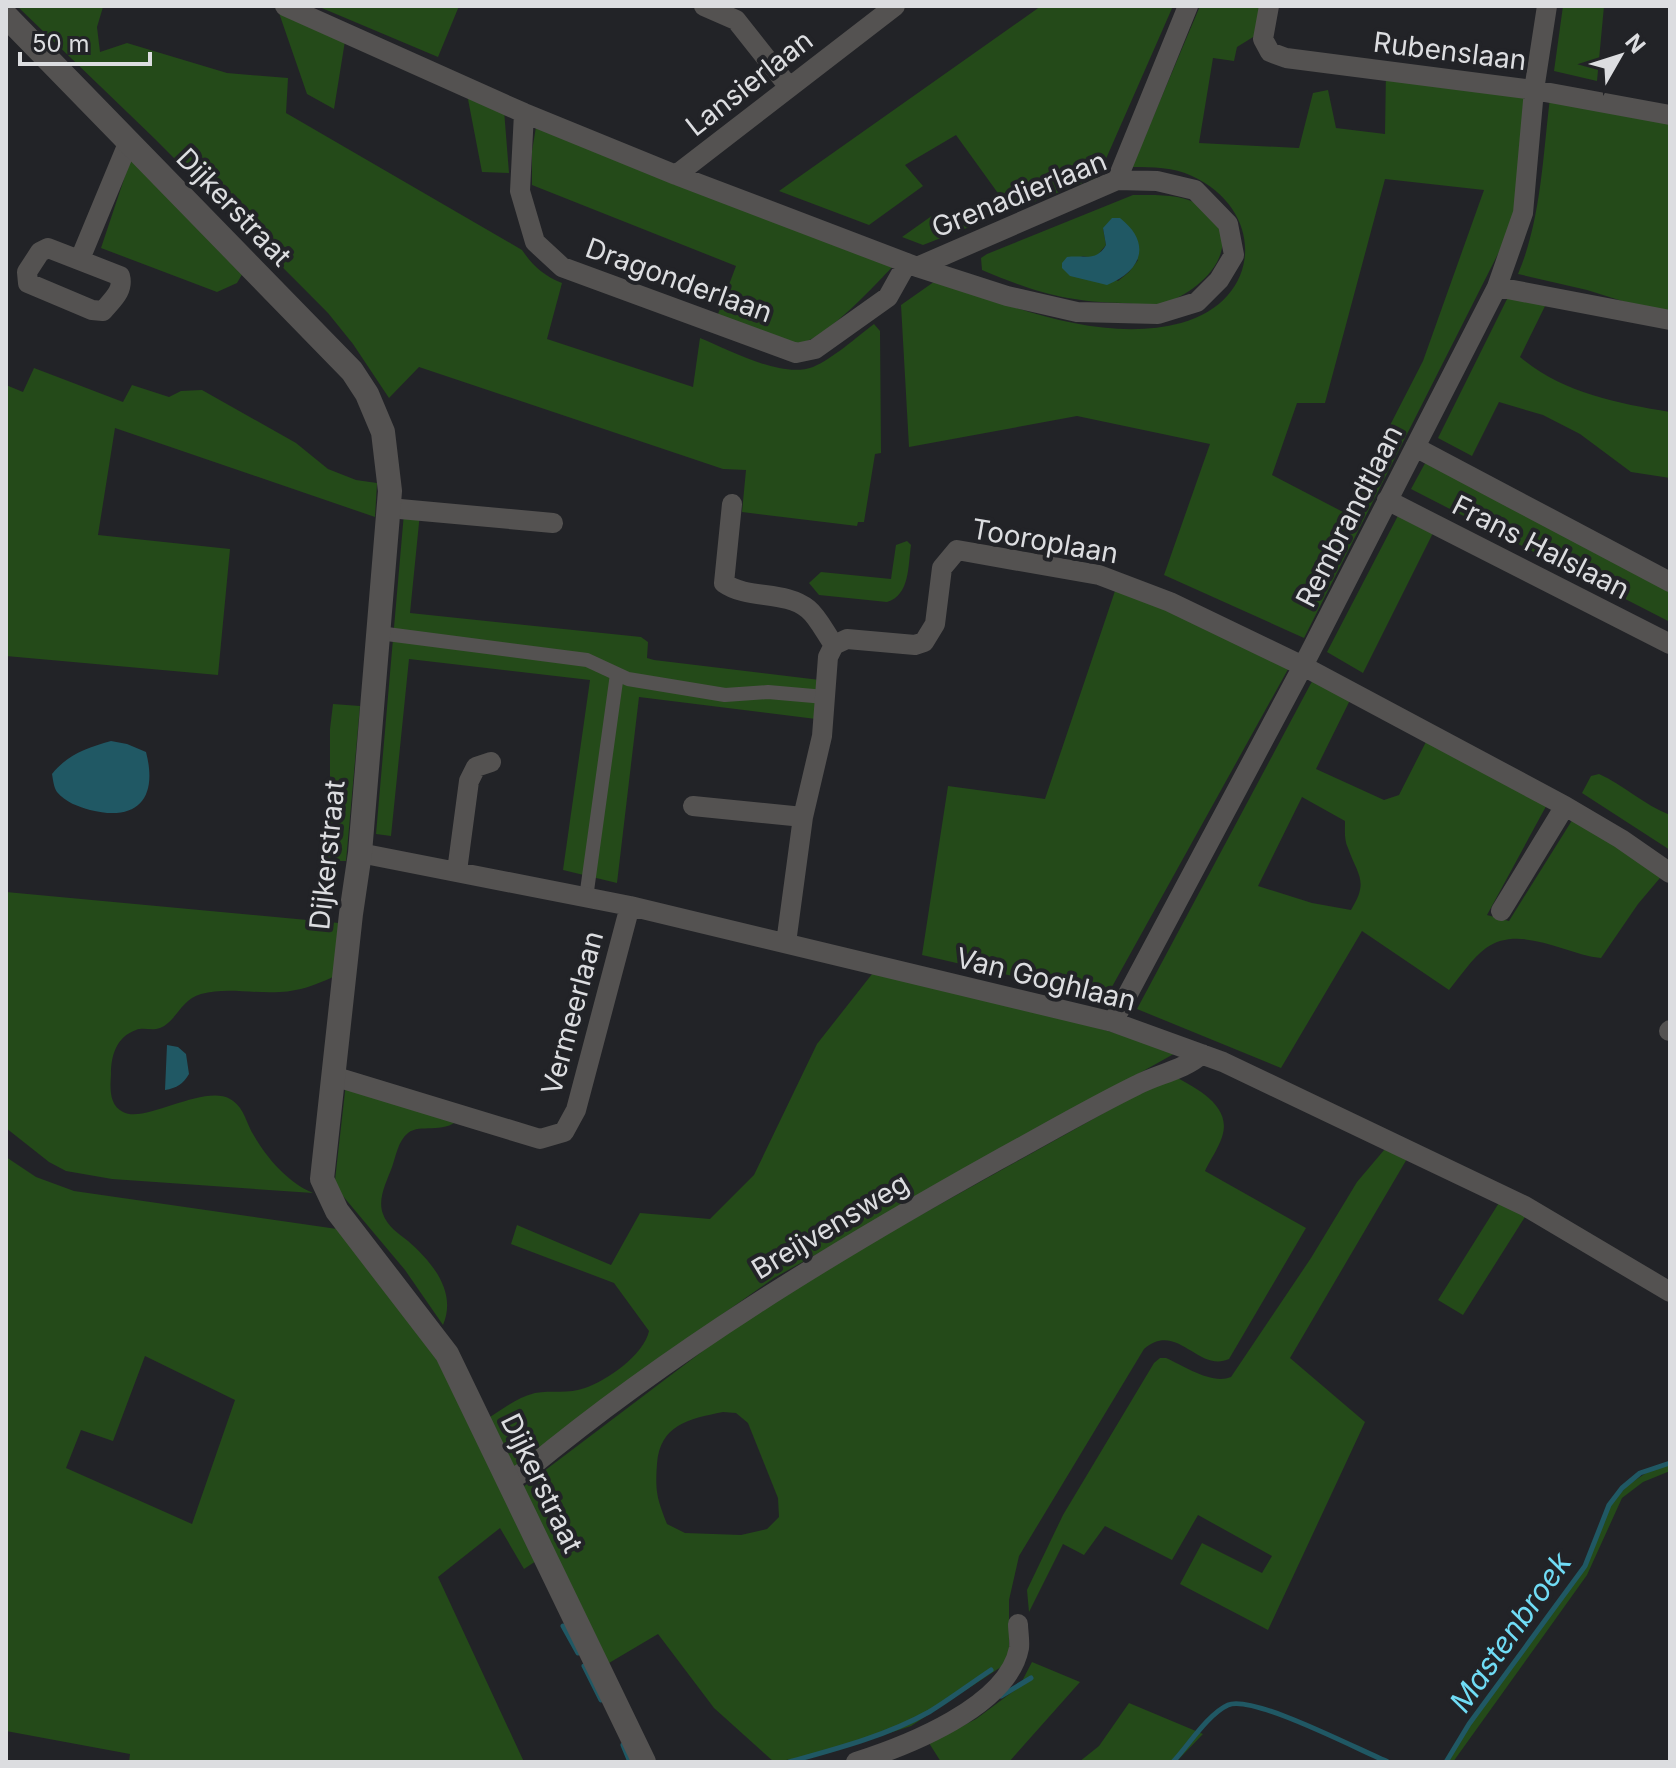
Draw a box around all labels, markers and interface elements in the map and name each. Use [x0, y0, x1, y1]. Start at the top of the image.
scale bar [20, 16, 150, 66]
north arrow [1580, 16, 1660, 96]
street label: Lansierlaan [679, 23, 819, 143]
street label: Rubenslaan [1371, 25, 1529, 77]
text: 50 m [32, 29, 90, 58]
text: N [1620, 29, 1651, 58]
street label: Dijkerstraat [170, 141, 298, 273]
street label: Grenadierlaan [927, 143, 1111, 245]
street label: Dragonderlaan [581, 230, 777, 330]
street label: Rembrandtlaan [1288, 419, 1410, 613]
street label: Frans Halslaan [1447, 488, 1635, 606]
street label: Tooroplaan [969, 511, 1121, 571]
street label: Dijkerstraat [302, 778, 352, 932]
street label: Vermeerlaan [534, 927, 610, 1099]
street label: Van Goghlaan [953, 940, 1139, 1018]
street label: Breijvensweg [745, 1166, 915, 1286]
street label: Dijkerstraat [494, 1408, 590, 1558]
water label: Mastenbroek [1442, 1545, 1579, 1719]

